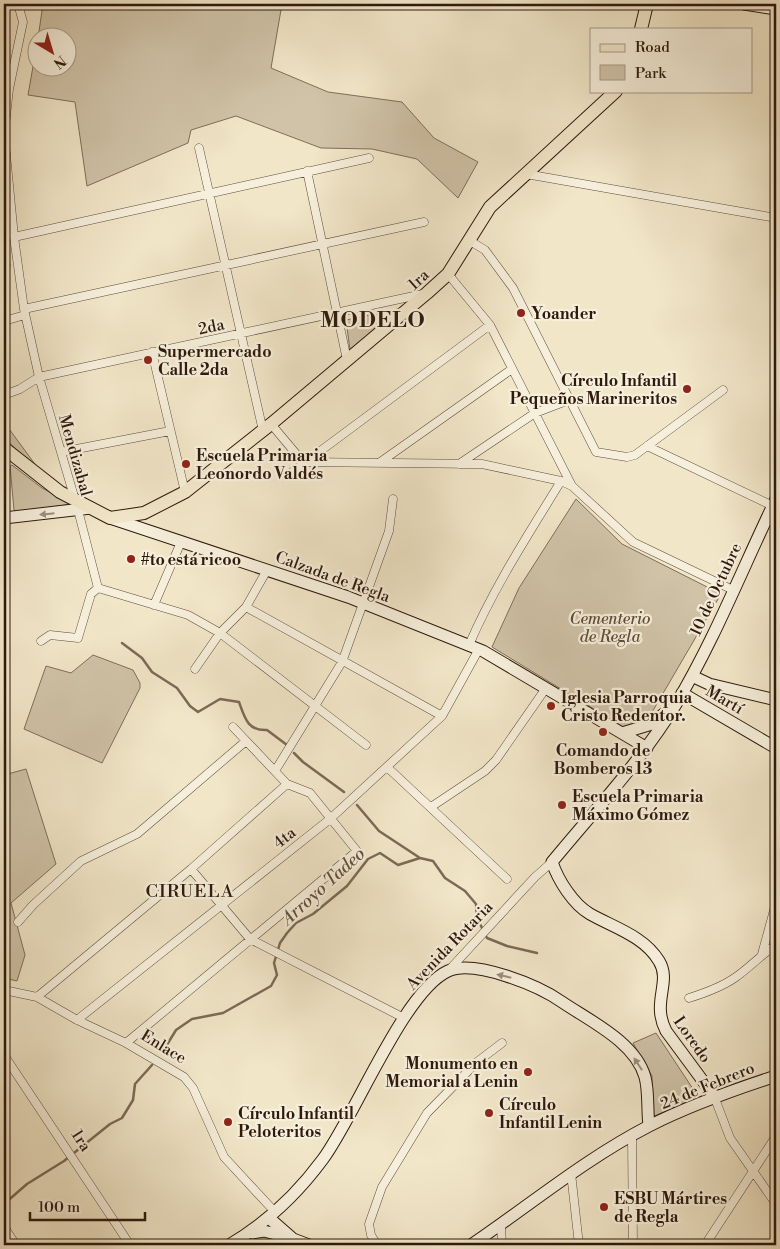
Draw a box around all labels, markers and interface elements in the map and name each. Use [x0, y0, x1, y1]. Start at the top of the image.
north arrow [28, 28, 78, 78]
legend [590, 28, 752, 92]
text: Road [635, 38, 670, 57]
text: N [49, 51, 69, 72]
text: Park [635, 64, 667, 83]
street label: 1ra [404, 264, 434, 294]
place label: Yoander [531, 304, 596, 324]
marker: Yoander [515, 307, 527, 319]
district label: MODELO [320, 308, 426, 334]
street label: 2da [196, 314, 227, 339]
place label: Supermercado Calle 2da [158, 342, 272, 380]
marker: Supermercado Calle 2da [142, 354, 154, 366]
place label: Círculo Infantil Pequeños Marineritos [510, 371, 678, 409]
marker: Círculo Infantil Pequeños Marineritos [681, 383, 693, 395]
street label: Mendizabal [54, 412, 96, 499]
place label: Escuela Primaria Leonordo Valdés [196, 446, 328, 484]
marker: Escuela Primaria Leonordo Valdés [180, 458, 192, 470]
one-way arrow [39, 510, 55, 518]
street label: 10 de Octubre [686, 540, 746, 639]
street label: Calzada de Regla [273, 547, 394, 607]
place label: #to está ricoo [141, 550, 241, 570]
marker: #to está ricoo [125, 553, 137, 565]
park label: Cementerio de Regla [569, 609, 651, 647]
street label: Martí [702, 681, 748, 719]
place label: Iglesia Parroquia Cristo Redentor. [561, 688, 693, 726]
marker: Iglesia Parroquia Cristo Redentor. [545, 700, 557, 712]
marker: Comando de Bomberos 13 [597, 726, 609, 738]
place label: Comando de Bomberos 13 [554, 741, 653, 779]
place label: Escuela Primaria Máximo Gómez [572, 787, 704, 825]
marker: Escuela Primaria Máximo Gómez [556, 799, 568, 811]
street label: 4ta [269, 822, 301, 853]
water label: Arroyo Tadeo [275, 843, 370, 931]
district label: CIRUELA [146, 880, 234, 903]
street label: Avenida Rotaria [402, 896, 498, 995]
one-way arrow [497, 972, 512, 980]
street label: Loredo [669, 1012, 715, 1067]
street label: Enlace [137, 1026, 190, 1068]
place label: Monumento en Memorial a Lenin [385, 1054, 518, 1092]
one-way arrow [633, 1057, 642, 1070]
street label: 24 de Febrero [657, 1058, 757, 1114]
marker: Monumento en Memorial a Lenin [522, 1066, 534, 1078]
place label: Círculo Infantil Lenin [499, 1095, 602, 1133]
place label: Círculo Infantil Peloteritos [238, 1104, 355, 1142]
marker: Círculo Infantil Lenin [483, 1107, 495, 1119]
marker: Círculo Infantil Peloteritos [222, 1116, 234, 1128]
street label: 1ra [67, 1126, 96, 1156]
scale bar [30, 1189, 145, 1221]
place label: ESBU Mártires de Regla [614, 1189, 727, 1227]
text: 100 m [38, 1198, 80, 1217]
marker: ESBU Mártires de Regla [598, 1201, 610, 1213]

